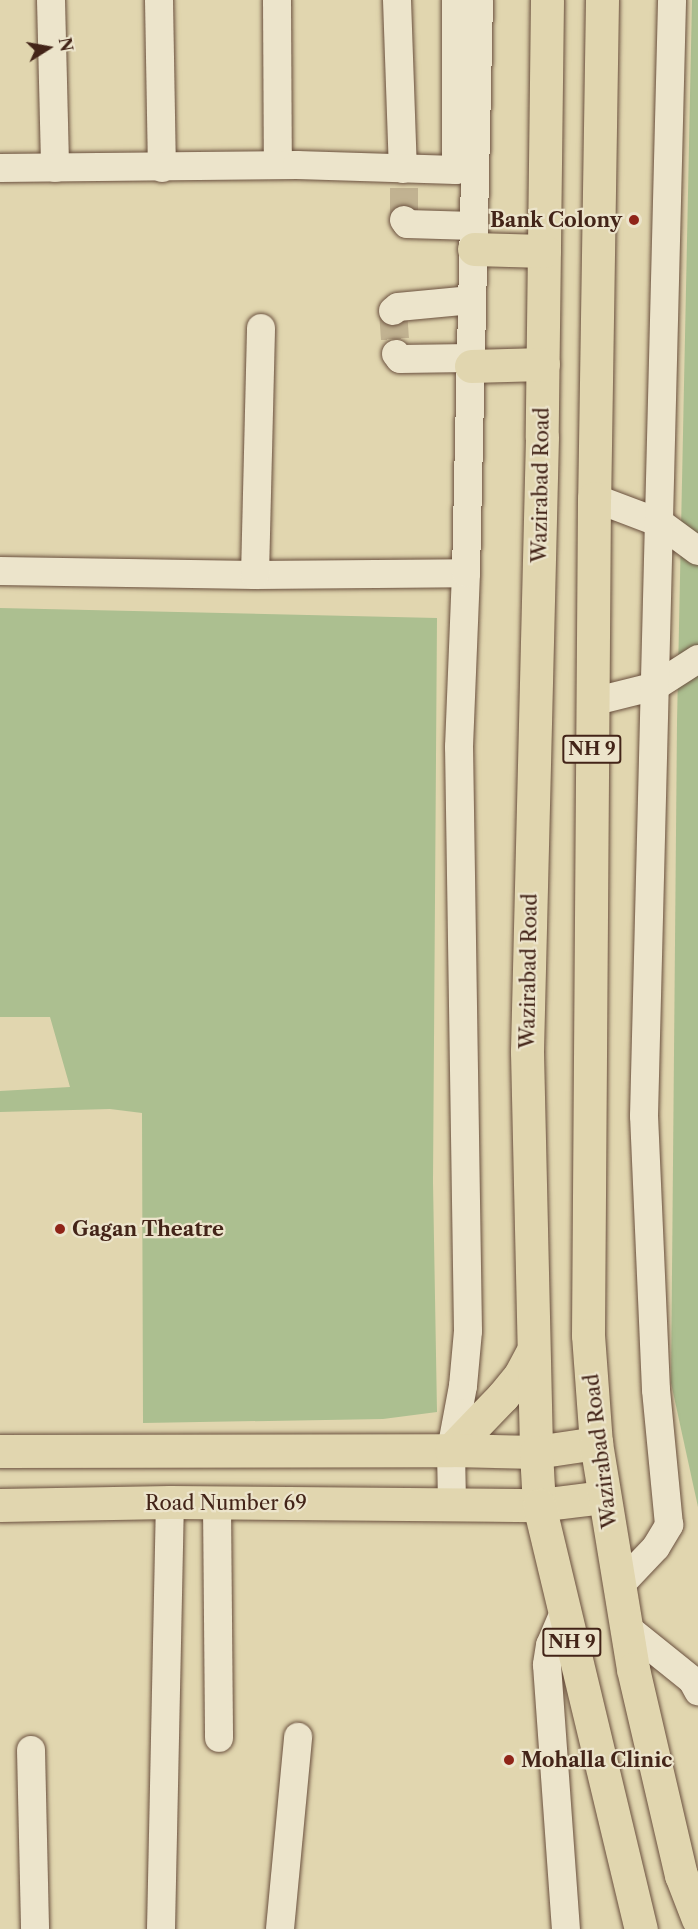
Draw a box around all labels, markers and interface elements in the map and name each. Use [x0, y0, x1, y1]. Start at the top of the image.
north arrow [18, 18, 78, 78]
text: N [55, 36, 77, 53]
place label: Bank Colony [490, 208, 622, 232]
marker: Bank Colony [627, 213, 641, 227]
street label: Wazirabad Road [528, 407, 554, 563]
road number: NH 9 [562, 734, 622, 764]
street label: Wazirabad Road [516, 893, 542, 1049]
place label: Gagan Theatre [72, 1217, 224, 1241]
marker: Gagan Theatre [53, 1222, 67, 1236]
street label: Wazirabad Road [580, 1372, 622, 1530]
street label: Road Number 69 [145, 1491, 307, 1515]
road number: NH 9 [542, 1627, 602, 1657]
place label: Mohalla Clinic [521, 1748, 673, 1772]
marker: Mohalla Clinic [502, 1753, 516, 1767]

